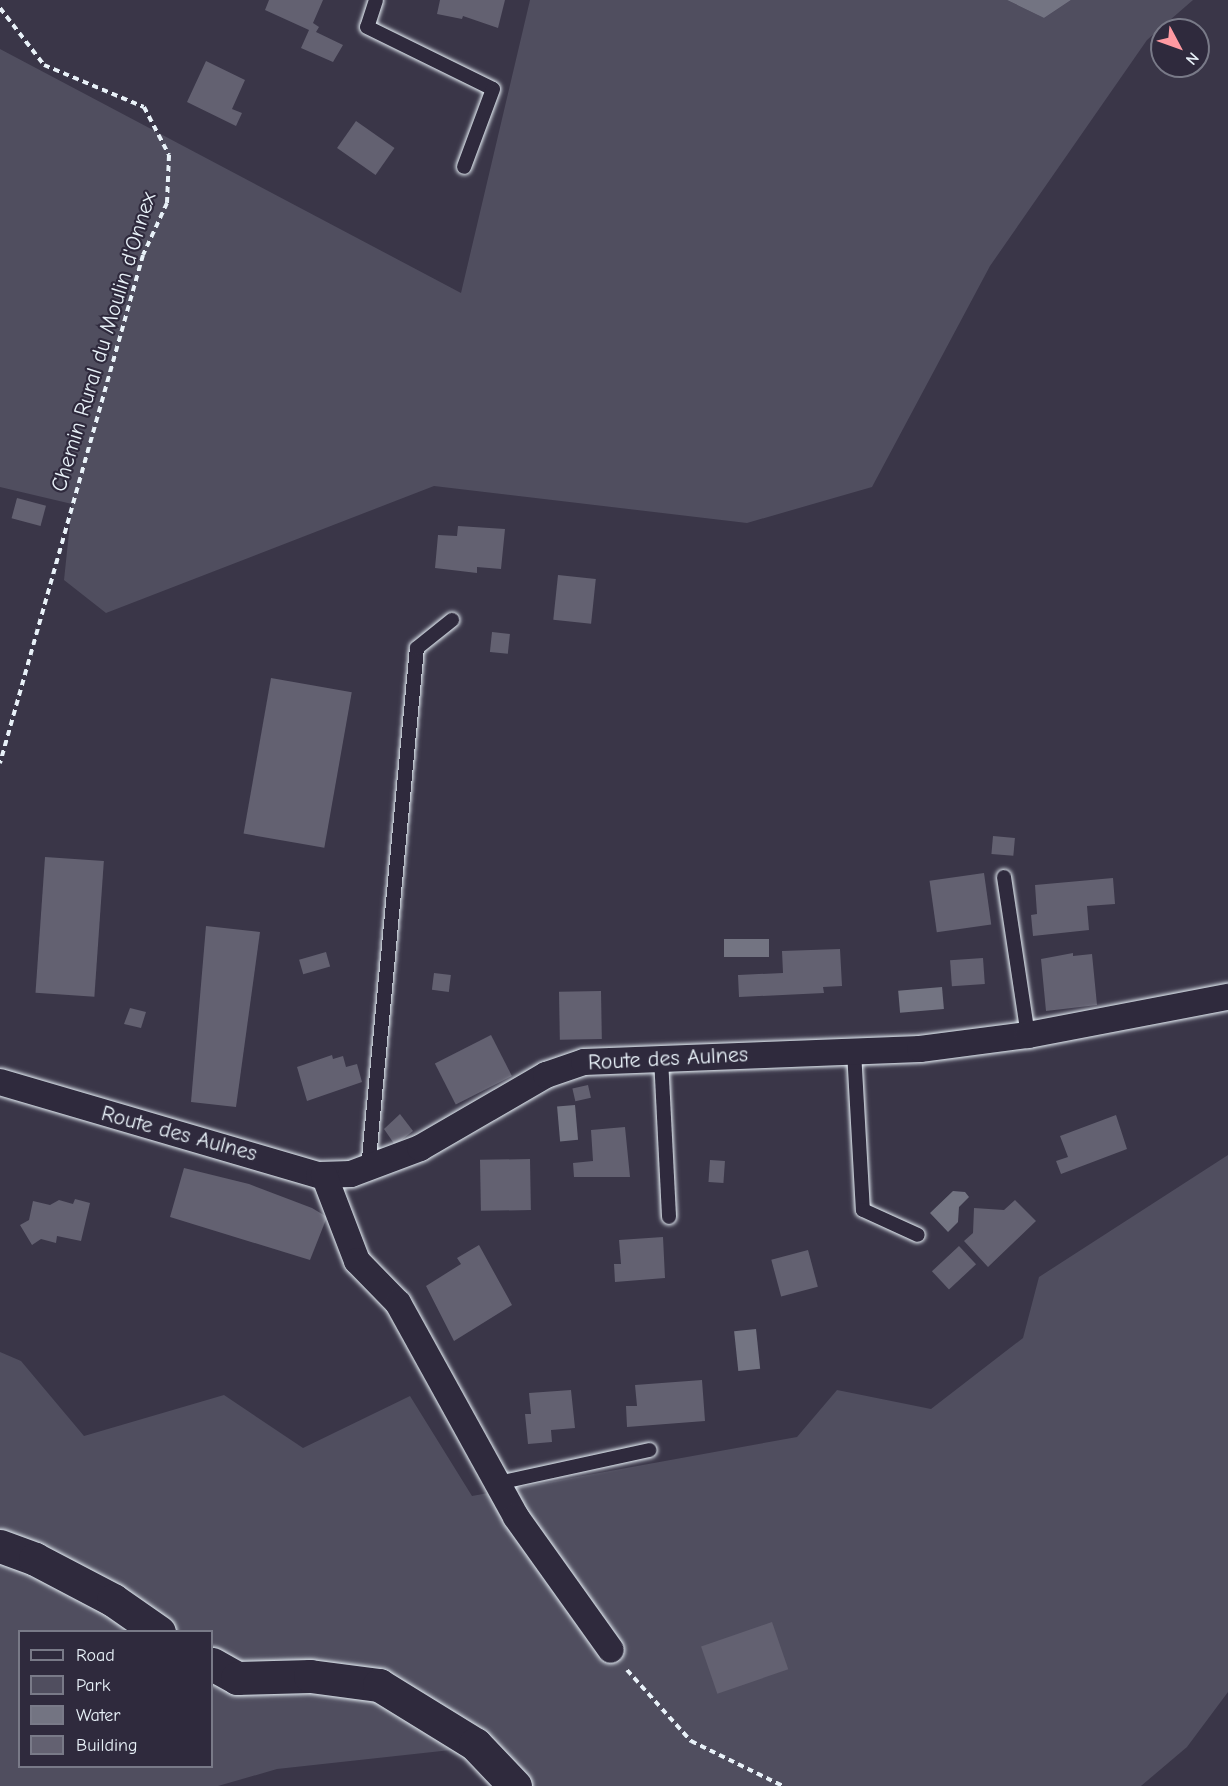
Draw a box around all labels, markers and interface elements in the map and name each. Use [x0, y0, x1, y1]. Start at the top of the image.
north arrow [1150, 18, 1210, 78]
text: N [1182, 49, 1202, 68]
street label: Chemin Rural du Moulin d'Onnex [46, 189, 162, 495]
street label: Route des Aulnes [587, 1042, 749, 1076]
street label: Route des Aulnes [98, 1101, 260, 1167]
legend [18, 1630, 213, 1768]
text: Road [76, 1645, 115, 1666]
text: Park [76, 1675, 110, 1696]
text: Water [76, 1705, 120, 1726]
text: Building [76, 1735, 138, 1756]

